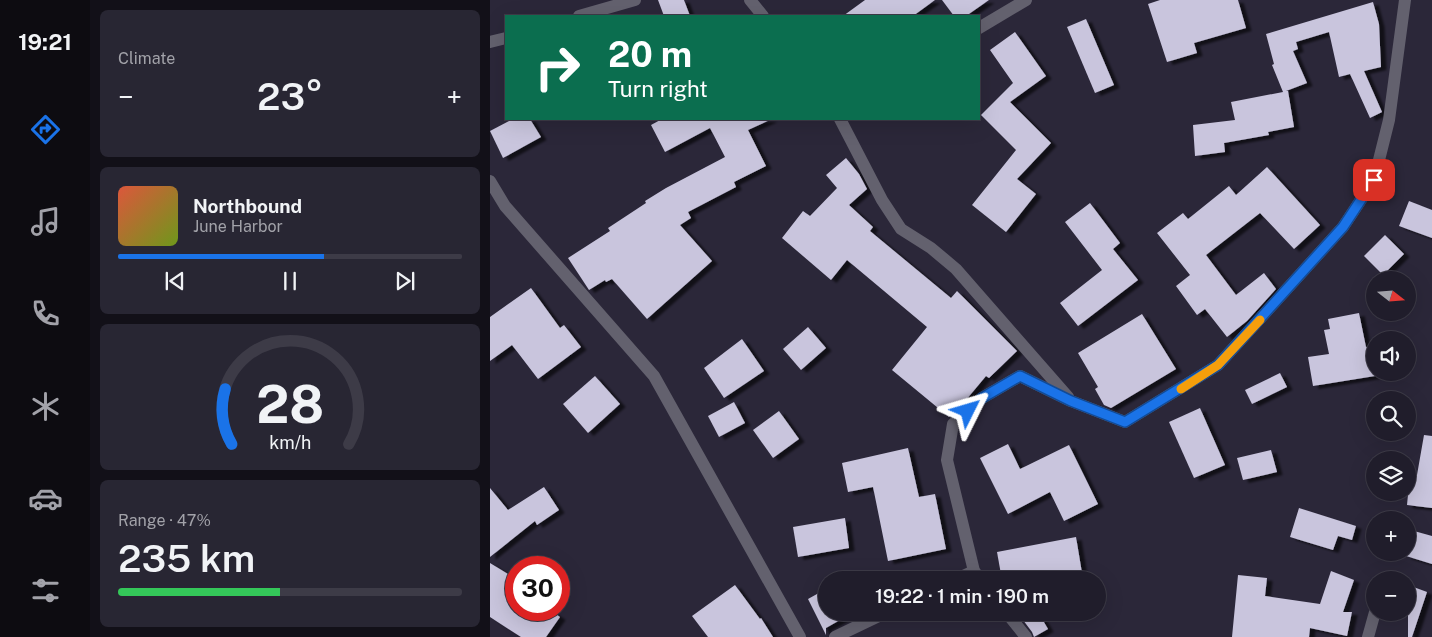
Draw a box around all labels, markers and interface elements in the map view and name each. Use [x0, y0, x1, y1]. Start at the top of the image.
text: 19:21 [18, 29, 72, 55]
text: 20 m [608, 34, 692, 75]
icon: right [525, 35, 590, 100]
text: Climate [118, 49, 175, 68]
text: 23° [257, 74, 323, 119]
text: Turn right [608, 76, 708, 102]
text: − [118, 80, 134, 113]
text: + [446, 80, 462, 113]
icon: directions [28, 112, 63, 147]
pin [1353, 159, 1395, 201]
icon: arrive [1360, 166, 1388, 194]
text: Northbound [193, 195, 302, 217]
icon: music [28, 204, 63, 239]
text: June Harbor [193, 217, 283, 236]
icon: previous [161, 267, 189, 295]
icon: pause [276, 267, 304, 295]
icon: next [391, 267, 419, 295]
north arrow [1366, 271, 1416, 321]
map controls [1366, 271, 1416, 621]
icon: phone [28, 296, 63, 331]
button: sound [1366, 331, 1416, 381]
text: 28 [256, 374, 324, 435]
position arrow [941, 384, 993, 436]
icon: climate [28, 389, 63, 424]
button: search [1366, 391, 1416, 441]
text: km/h [269, 432, 311, 453]
button: layers [1366, 451, 1416, 501]
icon: car [28, 481, 63, 516]
text: Range · 47% [118, 511, 211, 530]
button: + [1366, 511, 1416, 561]
text: 235 km [118, 536, 255, 581]
speed limit sign: 30 [505, 556, 570, 621]
button: − [1366, 571, 1416, 621]
icon: filters [28, 573, 63, 608]
text: 19:22 · 1 min · 190 m [875, 585, 1049, 607]

